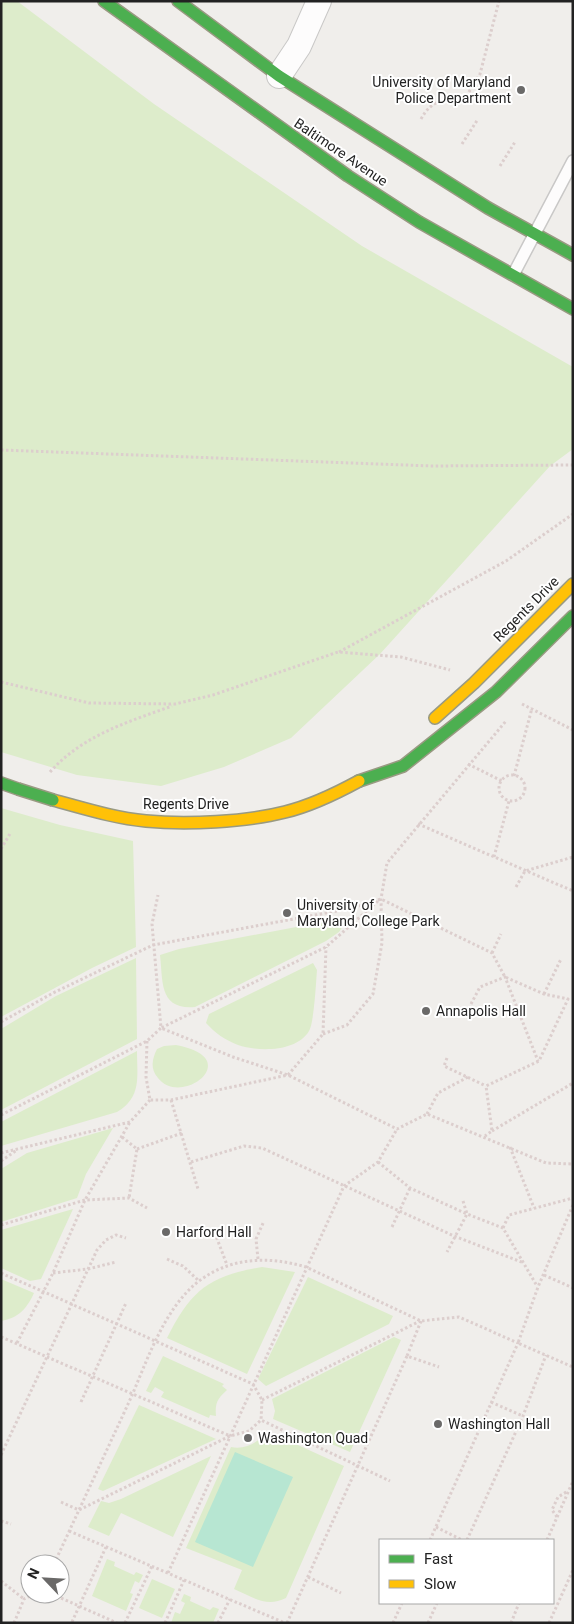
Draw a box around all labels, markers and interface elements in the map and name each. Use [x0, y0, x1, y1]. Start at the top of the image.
place label: University of Maryland Police Department [372, 74, 511, 106]
marker: University of Maryland Police Department [515, 84, 527, 96]
street label: Baltimore Avenue [291, 115, 391, 189]
street label: Regents Drive [490, 573, 562, 645]
street label: Regents Drive [143, 796, 229, 812]
place label: University of Maryland, College Park [297, 897, 440, 929]
marker: University of Maryland, College Park [281, 907, 293, 919]
place label: Annapolis Hall [436, 1003, 526, 1019]
marker: Annapolis Hall [420, 1005, 432, 1017]
place label: Harford Hall [176, 1224, 252, 1240]
marker: Harford Hall [160, 1226, 172, 1238]
place label: Washington Hall [448, 1416, 550, 1432]
marker: Washington Hall [432, 1418, 444, 1430]
place label: Washington Quad [258, 1430, 368, 1446]
marker: Washington Quad [242, 1432, 254, 1444]
legend [379, 1539, 554, 1604]
text: Fast [424, 1550, 453, 1568]
north arrow [20, 1554, 70, 1604]
text: N [24, 1566, 43, 1581]
text: Slow [424, 1575, 456, 1593]

